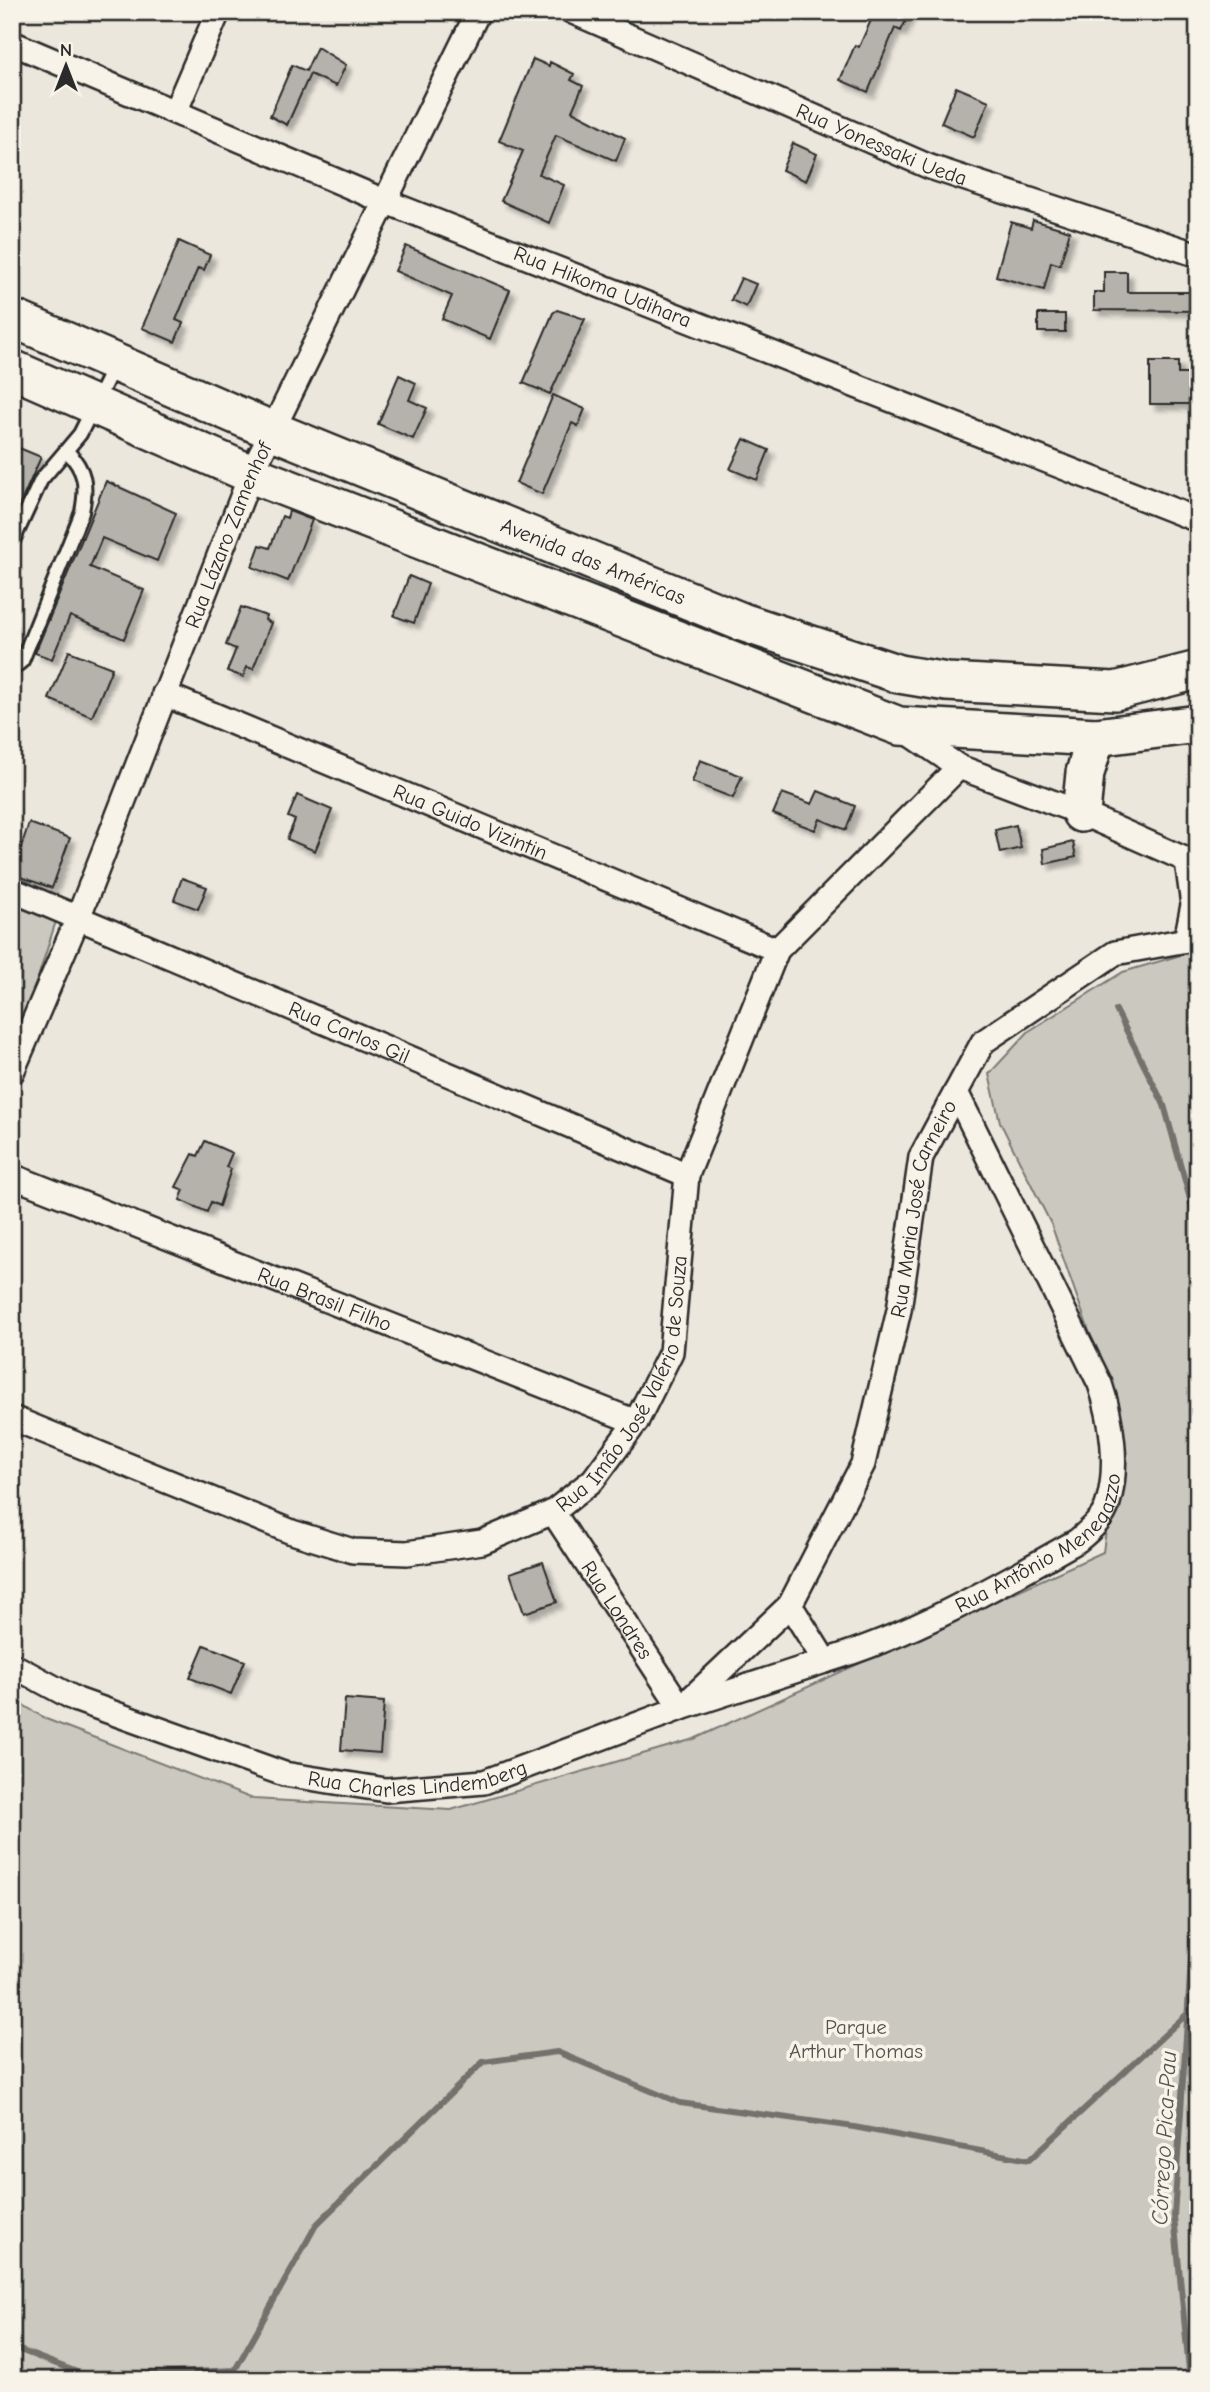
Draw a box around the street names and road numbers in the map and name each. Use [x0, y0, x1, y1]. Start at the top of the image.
street label: Rua Yonessaki Ueda [793, 98, 970, 190]
street label: Rua Hikoma Udihara [511, 241, 695, 332]
street label: Rua Lázaro Zamenhof [180, 437, 277, 631]
street label: Avenida das Américas [497, 513, 689, 610]
street label: Rua Guido Vizintin [390, 779, 551, 865]
street label: Rua Carlos Gil [285, 996, 413, 1069]
street label: Rua Maria José Carneiro [886, 1096, 962, 1320]
street label: Rua Imão José Valério de Souza [551, 1254, 692, 1517]
street label: Rua Brasil Filho [254, 1262, 395, 1336]
street label: Rua Antônio Menegazzo [951, 1472, 1125, 1618]
street label: Rua Londres [576, 1556, 658, 1664]
street label: Rua Charles Lindemberg [306, 1755, 530, 1802]

